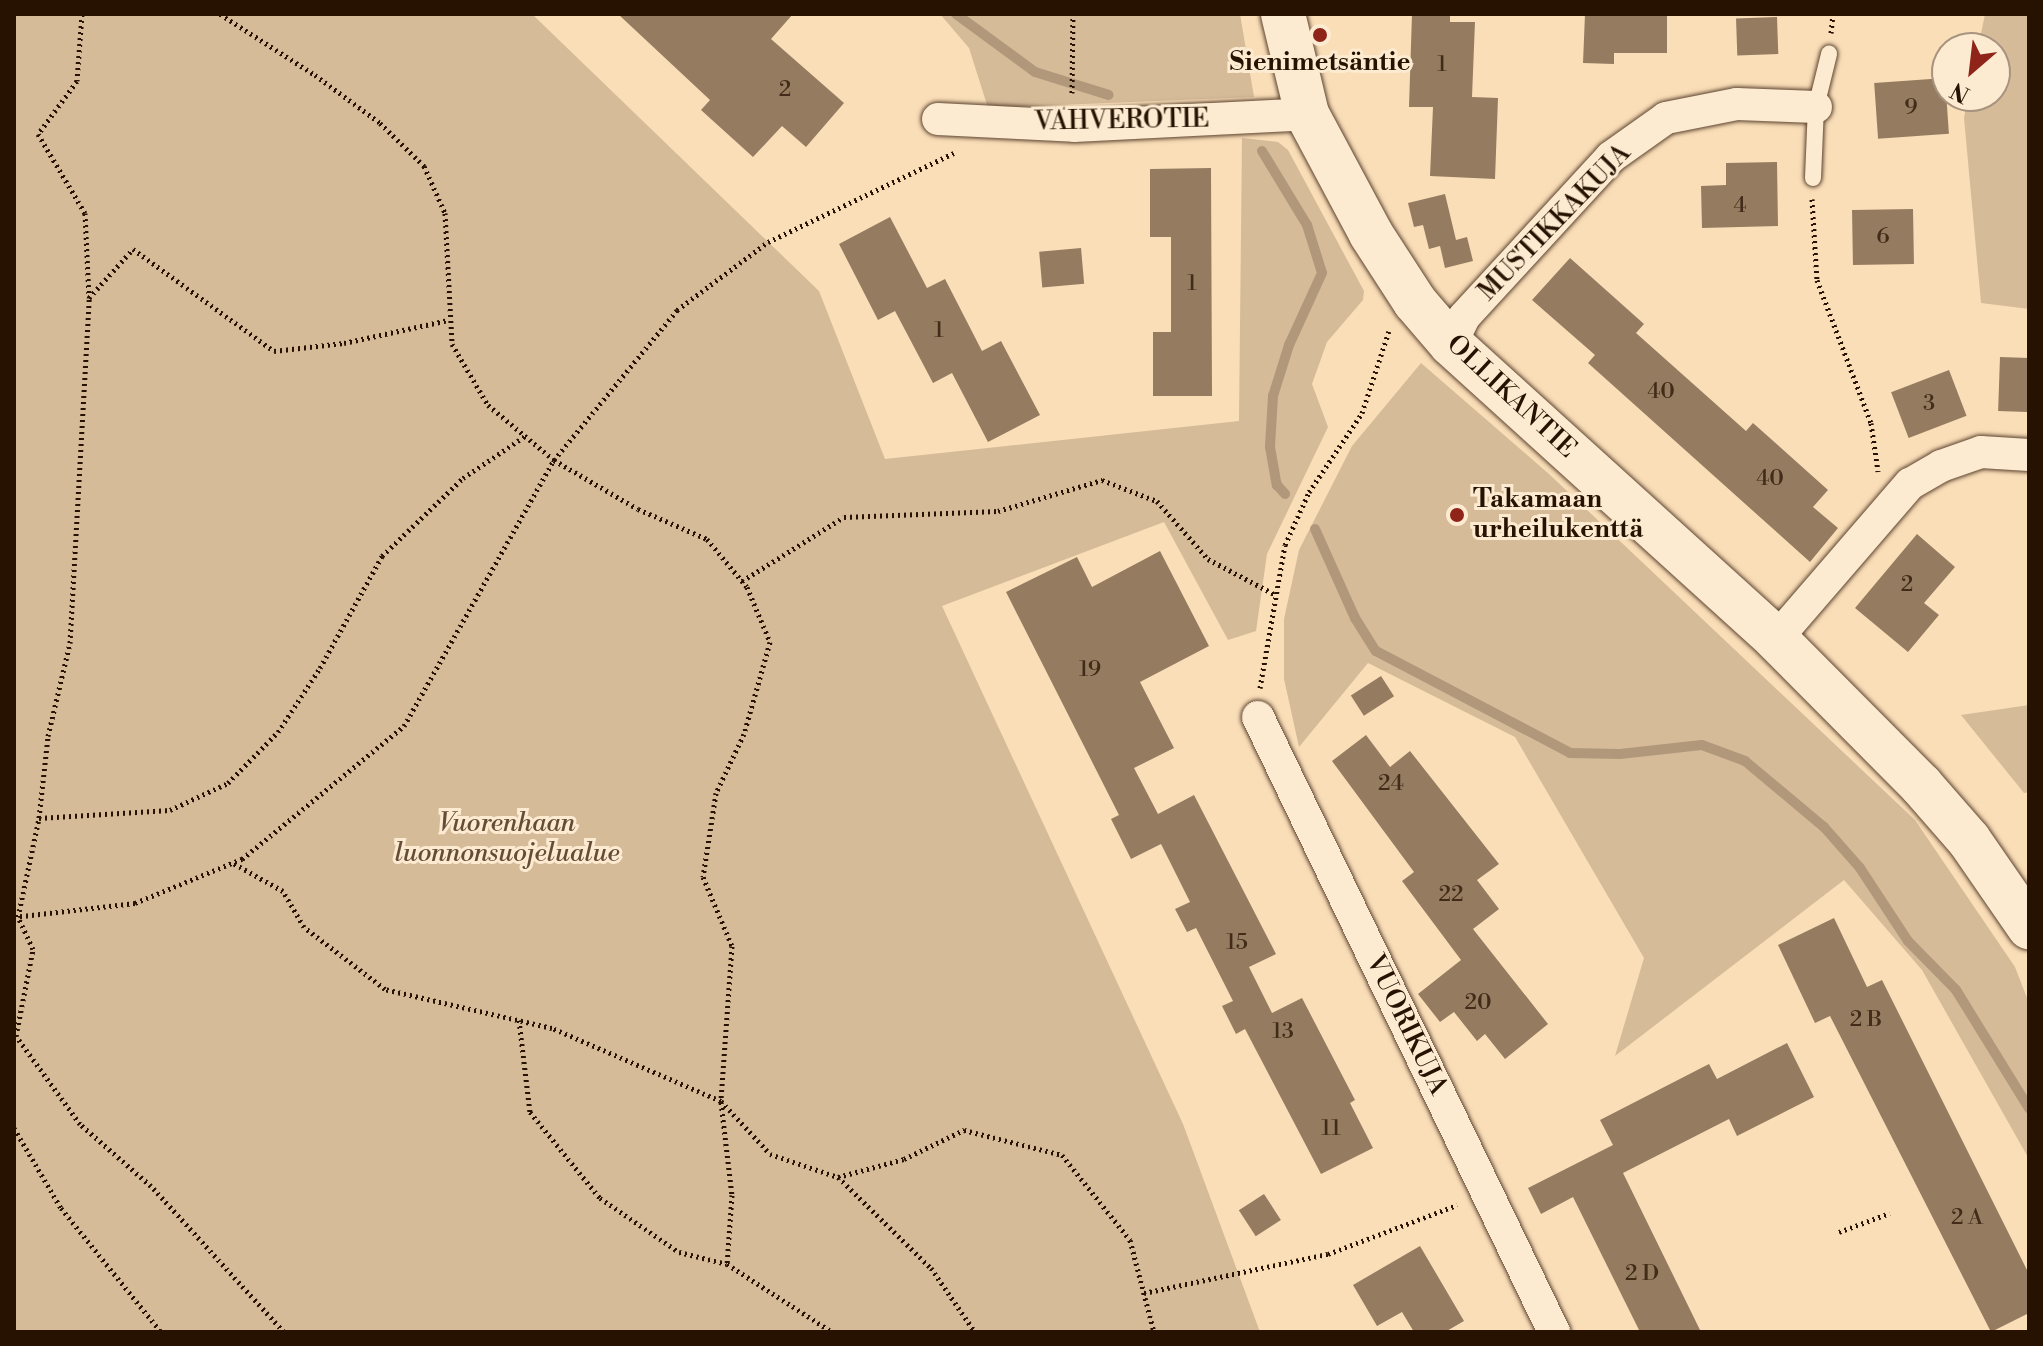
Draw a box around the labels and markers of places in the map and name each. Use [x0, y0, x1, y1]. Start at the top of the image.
marker: Sienimetsäntie [1311, 26, 1329, 44]
place label: Sienimetsäntie [1230, 47, 1410, 79]
place label: Takamaan urheilukenttä [1473, 484, 1643, 546]
marker: Takamaan urheilukenttä [1448, 506, 1466, 524]

